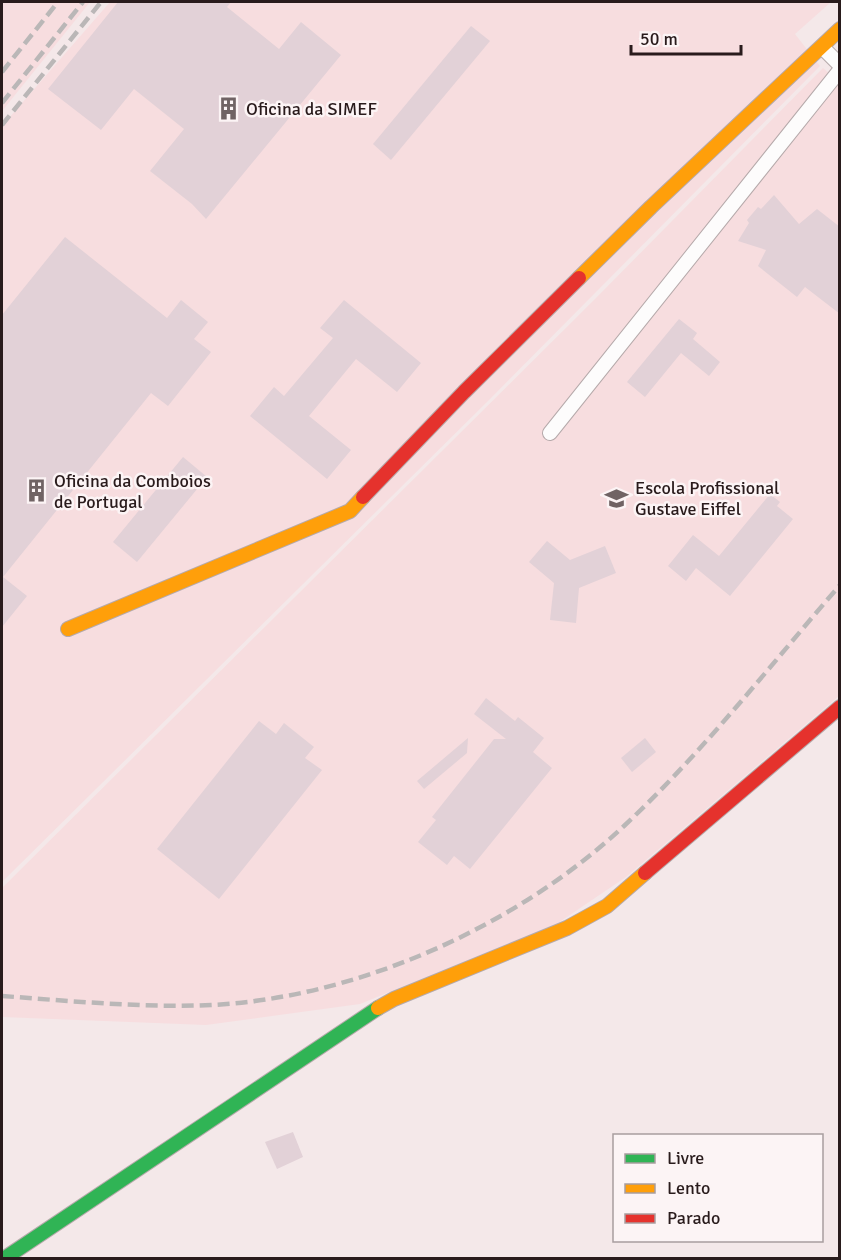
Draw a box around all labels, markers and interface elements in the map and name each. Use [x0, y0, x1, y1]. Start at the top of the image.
scale bar [631, 18, 740, 56]
text: 50 m [640, 28, 678, 50]
building icon: Oficina da SIMEF [215, 96, 241, 122]
place label: Oficina da SIMEF [246, 98, 377, 120]
place label: Oficina da Comboios de Portugal [54, 470, 211, 513]
place label: Escola Profissional Gustave Eiffel [635, 477, 779, 520]
building icon: Oficina da Comboios de Portugal [23, 478, 49, 504]
school or university icon: Escola Profissional Gustave Eiffel [604, 485, 630, 511]
legend [613, 1134, 823, 1242]
text: Livre [667, 1147, 704, 1169]
text: Lento [667, 1177, 710, 1199]
text: Parado [667, 1207, 720, 1229]

